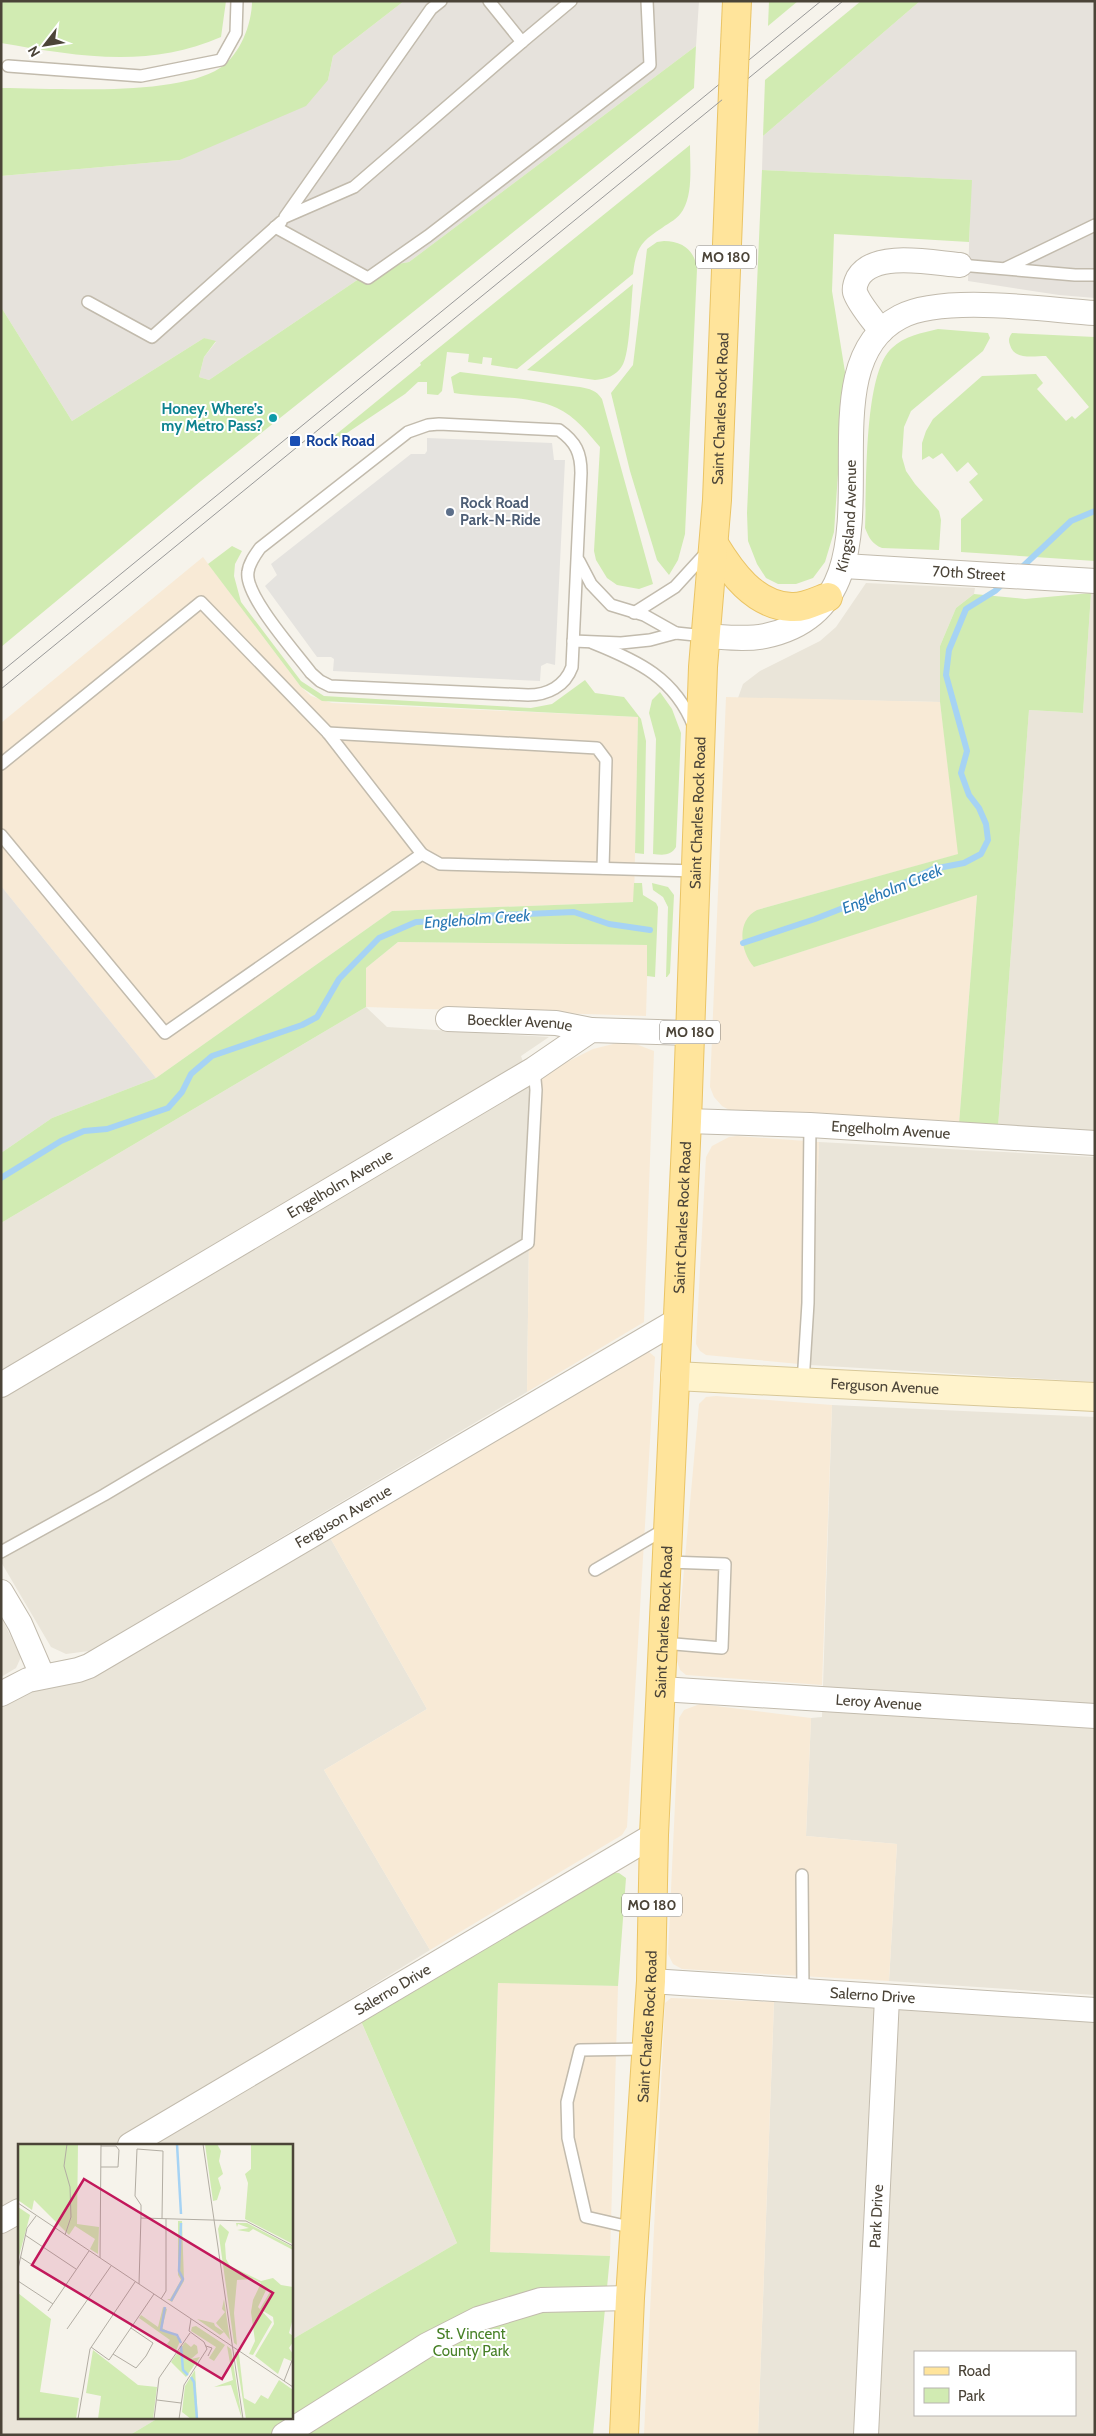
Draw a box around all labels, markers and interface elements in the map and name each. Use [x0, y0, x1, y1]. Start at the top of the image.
north arrow [20, 20, 70, 70]
text: N [24, 43, 44, 61]
road number: MO 180 [696, 246, 756, 268]
street label: Saint Charles Rock Road [709, 332, 733, 485]
place label: Honey, Where’s my Metro Pass? [161, 400, 263, 435]
marker: Honey, Where’s my Metro Pass? [267, 412, 279, 424]
place label: Rock Road [306, 432, 375, 450]
marker: Rock Road [288, 434, 302, 448]
street label: Kingsland Avenue [832, 460, 860, 574]
place label: Rock Road Park-N-Ride [460, 494, 541, 529]
marker: Rock Road Park-N-Ride [444, 506, 456, 518]
street label: 70th Street [932, 562, 1006, 585]
street label: Saint Charles Rock Road [686, 736, 710, 889]
water label: Engleholm Creek [839, 860, 946, 918]
water label: Engleholm Creek [423, 906, 532, 932]
street label: Boeckler Avenue [467, 1011, 574, 1035]
road number: MO 180 [660, 1020, 720, 1044]
street label: Engelholm Avenue [831, 1117, 951, 1143]
street label: Saint Charles Rock Road [670, 1141, 695, 1294]
street label: Engelholm Avenue [284, 1146, 396, 1222]
street label: Ferguson Avenue [830, 1375, 940, 1398]
street label: Ferguson Avenue [292, 1481, 395, 1552]
street label: Saint Charles Rock Road [651, 1546, 676, 1699]
street label: Leroy Avenue [835, 1691, 922, 1714]
road number: MO 180 [622, 1894, 682, 1916]
street label: Saint Charles Rock Road [634, 1950, 661, 2103]
street label: Salerno Drive [351, 1960, 434, 2019]
street label: Salerno Drive [829, 1984, 916, 2007]
inset map [18, 2144, 292, 2418]
street label: Park Drive [866, 2183, 887, 2249]
park label: St. Vincent County Park [433, 2325, 509, 2360]
legend [914, 2351, 1076, 2416]
text: Road [958, 2362, 991, 2380]
text: Park [958, 2387, 985, 2405]

